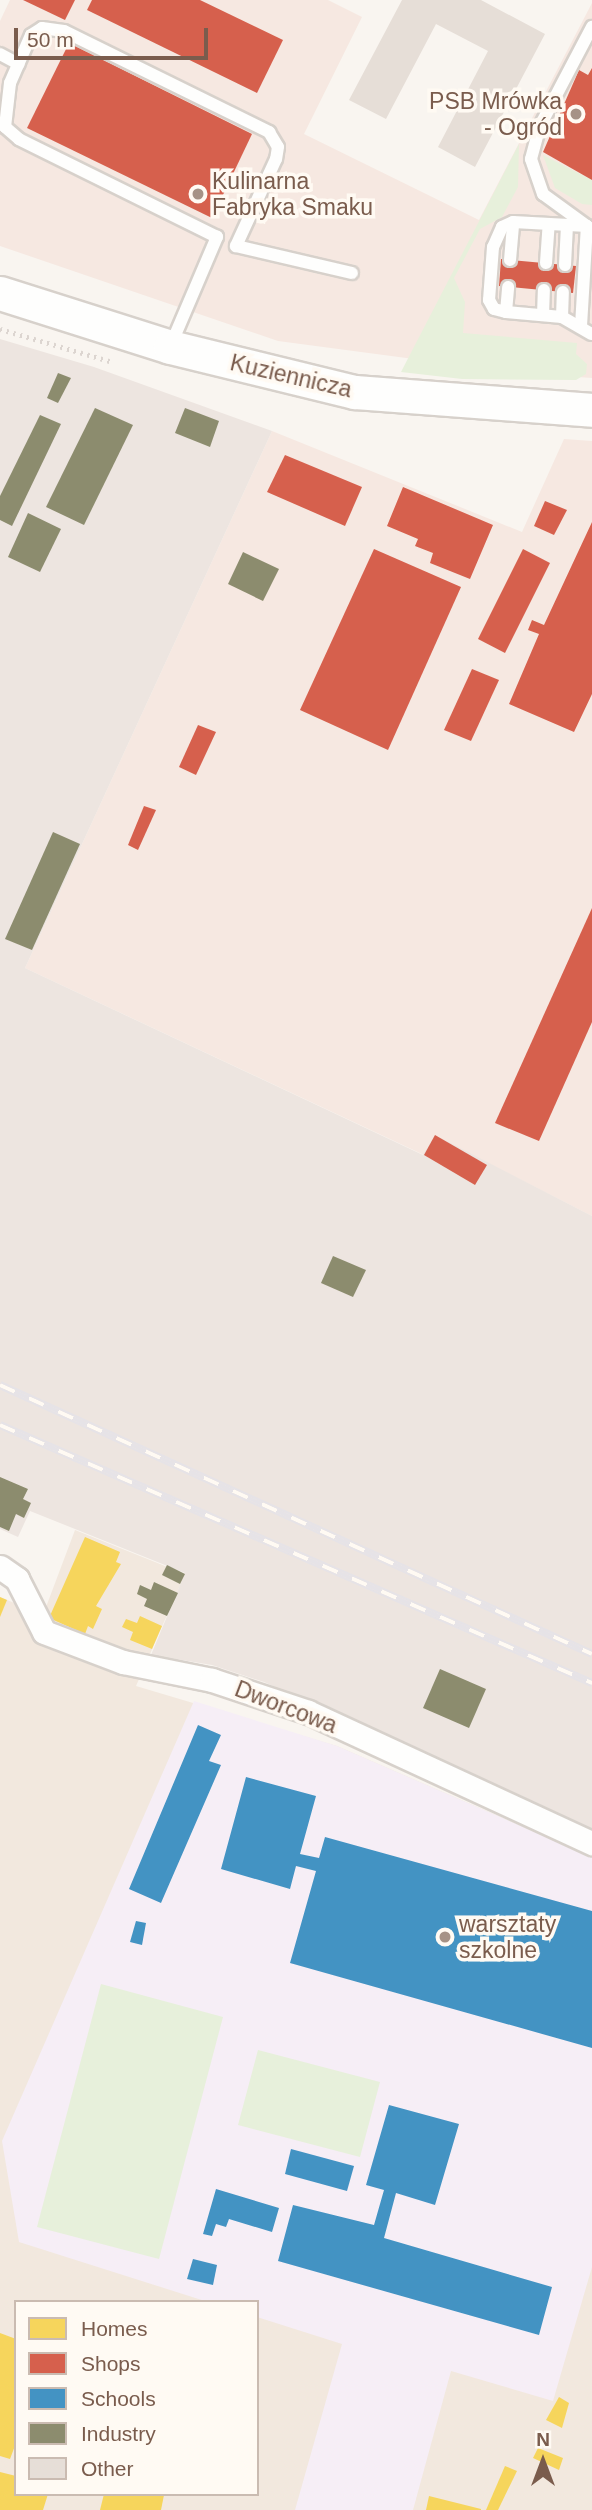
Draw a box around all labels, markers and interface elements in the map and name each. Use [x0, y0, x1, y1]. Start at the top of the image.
scale bar [18, 14, 212, 58]
text: 50 m [27, 28, 74, 51]
place label: PSB Mrówka - Ogród [429, 87, 562, 141]
marker: PSB Mrówka - Ogród [568, 106, 584, 122]
place label: Kulinarna Fabryka Smaku [212, 167, 373, 221]
marker: Kulinarna Fabryka Smaku [190, 186, 206, 202]
street label: Kuziennicza [227, 349, 355, 403]
street label: Dworcowa [231, 1675, 341, 1739]
place label: warsztaty szkolne [459, 1910, 556, 1964]
marker: warsztaty szkolne [437, 1929, 453, 1945]
legend [14, 2300, 259, 2496]
text: Homes [81, 2317, 148, 2340]
text: Shops [81, 2352, 141, 2375]
text: Schools [81, 2387, 156, 2410]
text: Industry [81, 2422, 156, 2445]
north arrow [508, 2426, 578, 2496]
text: N [536, 2429, 550, 2450]
text: Other [81, 2457, 134, 2480]

